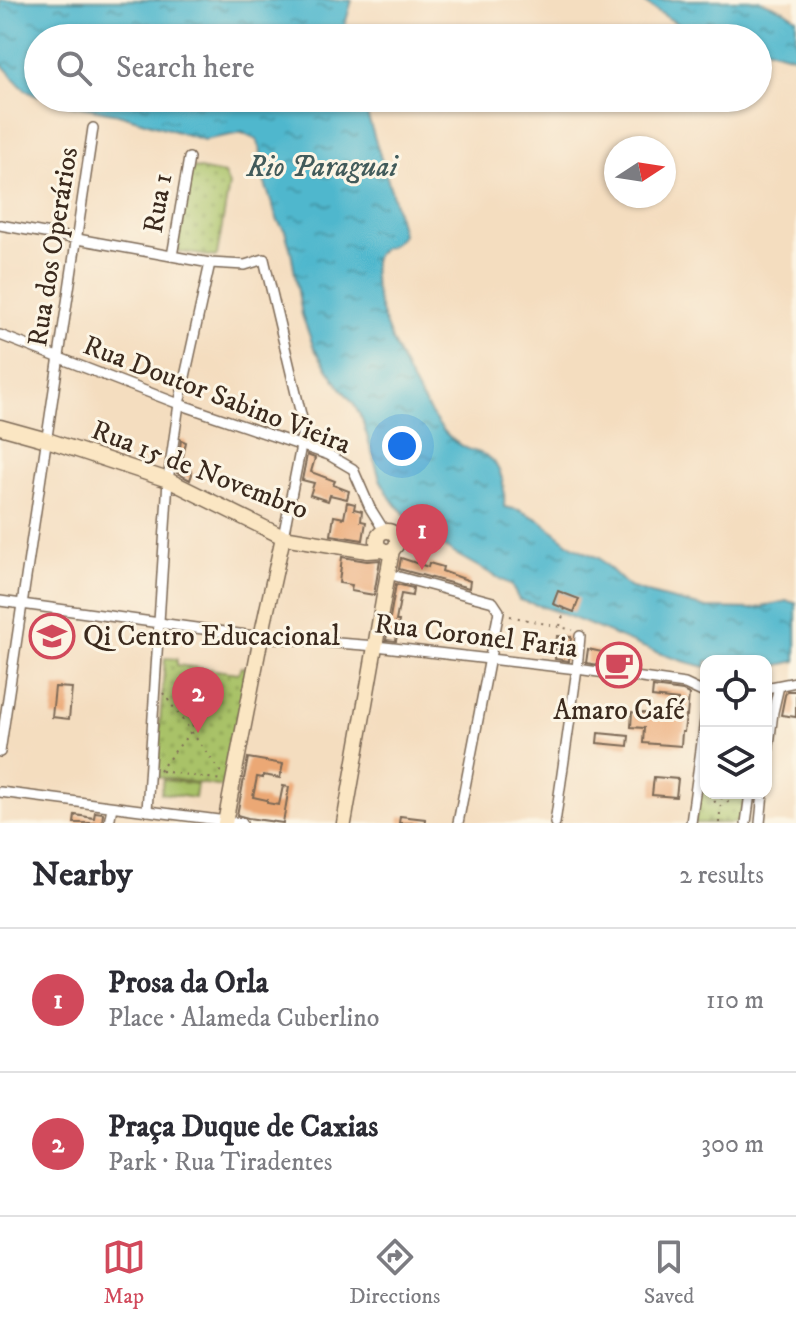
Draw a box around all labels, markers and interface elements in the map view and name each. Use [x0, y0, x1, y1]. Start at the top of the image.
search box [24, 24, 772, 112]
icon: search [52, 46, 96, 90]
text: Search here [116, 50, 255, 87]
north arrow [604, 136, 676, 208]
street label: Rua dos Operários [20, 145, 86, 349]
water label: Rio Paraguai [246, 149, 399, 186]
street label: Rua 1 [136, 170, 180, 236]
street label: Rua Doutor Sabino Vieira [78, 328, 356, 462]
street label: Rua 15 de Novembro [87, 413, 313, 527]
your location [382, 426, 422, 466]
pin: 1 [396, 504, 448, 570]
street label: Rua Coronel Faria [372, 606, 580, 666]
school or university icon: Qi Centro Educacional [28, 612, 76, 660]
place label: Qi Centro Educacional [83, 619, 340, 654]
cafe icon: Amaro Café [595, 641, 643, 689]
map controls [700, 655, 772, 799]
button: locate [700, 655, 772, 727]
pin: 2 [172, 667, 224, 733]
place label: Amaro Café [553, 693, 685, 728]
button: layers [700, 727, 772, 799]
text: Nearby [32, 854, 133, 896]
text: 2 results [679, 859, 764, 892]
text: Prosa da Orla [108, 965, 269, 1002]
text: 1 [53, 984, 63, 1017]
text: 110 m [706, 984, 764, 1017]
text: Place · Alameda Cuberlino [108, 1002, 379, 1035]
text: Praça Duque de Caxias [108, 1109, 378, 1146]
text: 2 [52, 1128, 64, 1161]
text: 300 m [701, 1128, 764, 1161]
text: Park · Rua Tiradentes [108, 1146, 332, 1179]
tab: Map [102, 1235, 146, 1310]
tab: Directions [349, 1235, 440, 1310]
tab: Saved [644, 1235, 694, 1310]

